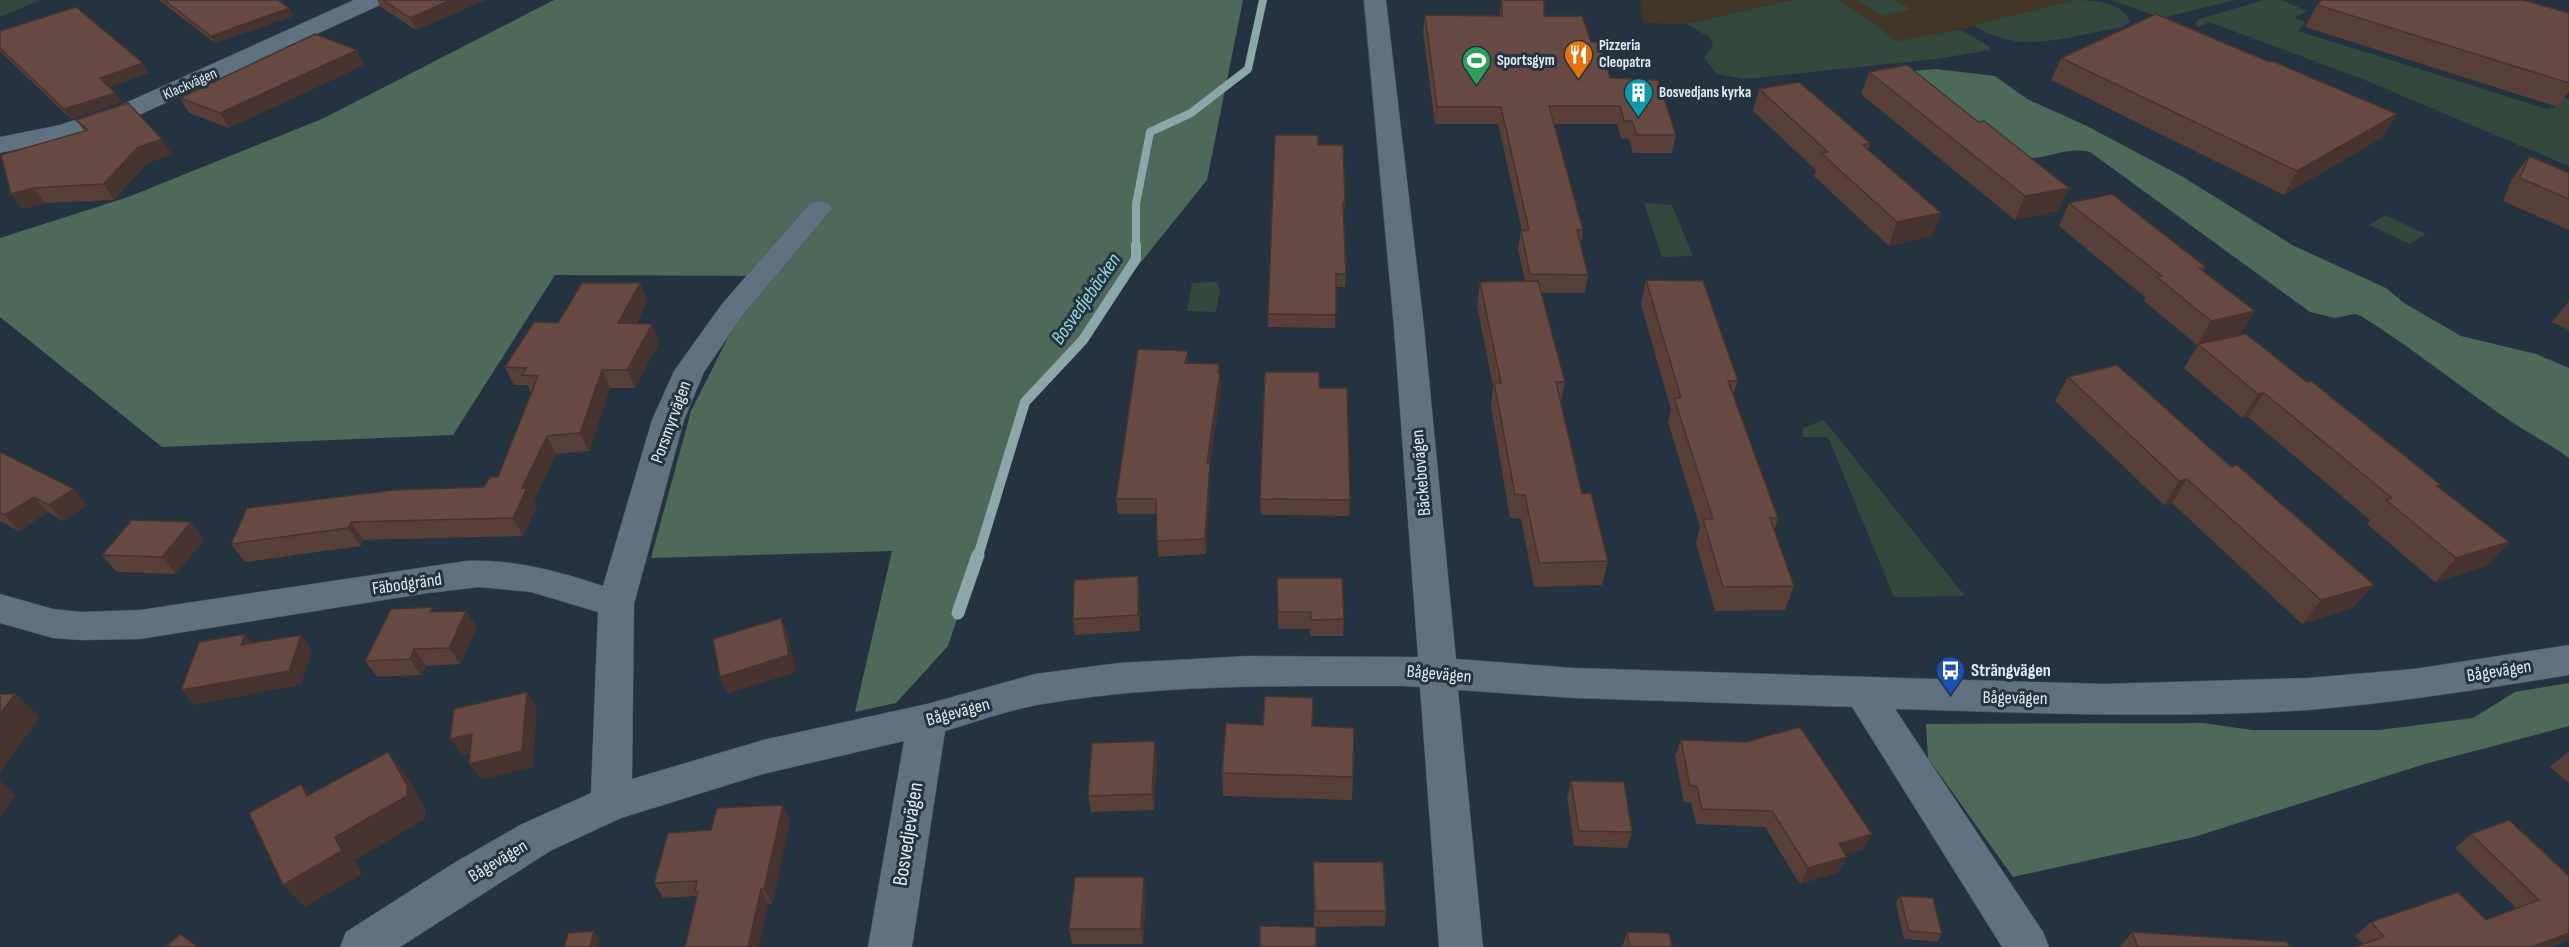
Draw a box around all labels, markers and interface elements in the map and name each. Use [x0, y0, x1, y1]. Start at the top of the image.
place label: Pizzeria Cleopatra [1599, 36, 1651, 72]
restaurant icon: Pizzeria Cleopatra [1562, 38, 1594, 80]
sports icon: Sportsgym [1460, 44, 1492, 86]
place label: Sportsgym [1497, 51, 1555, 70]
street label: Klackvägen [160, 64, 220, 104]
building icon: Bosvedjans kyrka [1622, 76, 1654, 118]
place label: Bosvedjans kyrka [1659, 83, 1751, 102]
water label: Bosvedjebäcken [1046, 249, 1126, 349]
street label: Porsmyrvägen [646, 378, 696, 466]
street label: Bäckebovägen [1407, 429, 1435, 517]
street label: Fäbodgränd [371, 569, 443, 599]
bus stop icon: Strängvägen [1934, 654, 1966, 696]
street label: Bågevägen [2465, 656, 2533, 686]
place label: Strängvägen [1971, 660, 2051, 681]
street label: Bågevägen [1406, 661, 1472, 687]
street label: Bågevägen [1982, 687, 2048, 709]
street label: Bågevägen [924, 693, 992, 731]
street label: Bosvedjevägen [887, 780, 929, 888]
street label: Bågevägen [465, 835, 531, 887]

